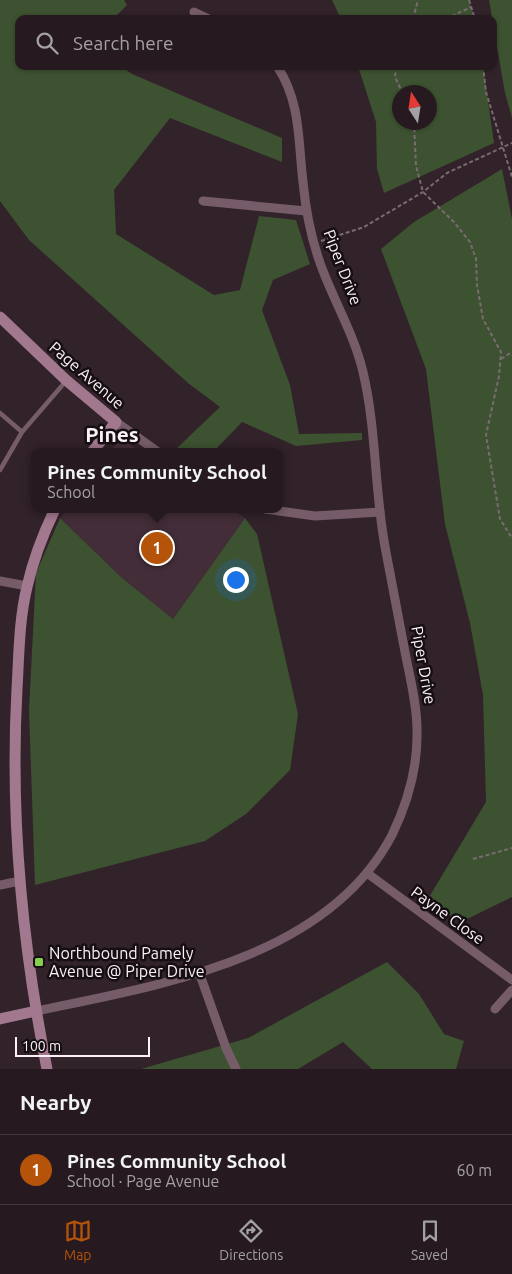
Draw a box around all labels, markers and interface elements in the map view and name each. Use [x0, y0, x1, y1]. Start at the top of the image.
search box [15, 15, 497, 70]
icon: search [33, 29, 61, 57]
text: Search here [73, 32, 173, 54]
north arrow [392, 85, 437, 130]
street label: Piper Drive [320, 227, 366, 307]
street label: Page Avenue [46, 338, 128, 412]
district label: Pines [85, 422, 139, 446]
popup [31, 448, 283, 513]
text: Pines Community School [47, 461, 267, 483]
text: School [47, 483, 95, 501]
pin: 1 [141, 529, 173, 567]
your location [223, 567, 249, 593]
street label: Piper Drive [408, 624, 440, 706]
street label: Payne Close [408, 882, 488, 948]
place label: Northbound Pamely Avenue @ Piper Drive [49, 944, 205, 980]
marker: Northbound Pamely Avenue @ Piper Drive [33, 956, 45, 968]
scale bar [15, 1034, 150, 1057]
text: 100 m [22, 1038, 61, 1054]
text: Nearby [20, 1090, 91, 1114]
text: Pines Community School [67, 1150, 286, 1172]
text: 1 [31, 1161, 41, 1179]
text: 60 m [456, 1161, 492, 1179]
text: School · Page Avenue [67, 1172, 219, 1190]
tab: Map [64, 1217, 92, 1263]
tab: Directions [219, 1217, 283, 1263]
tab: Saved [411, 1217, 448, 1263]

